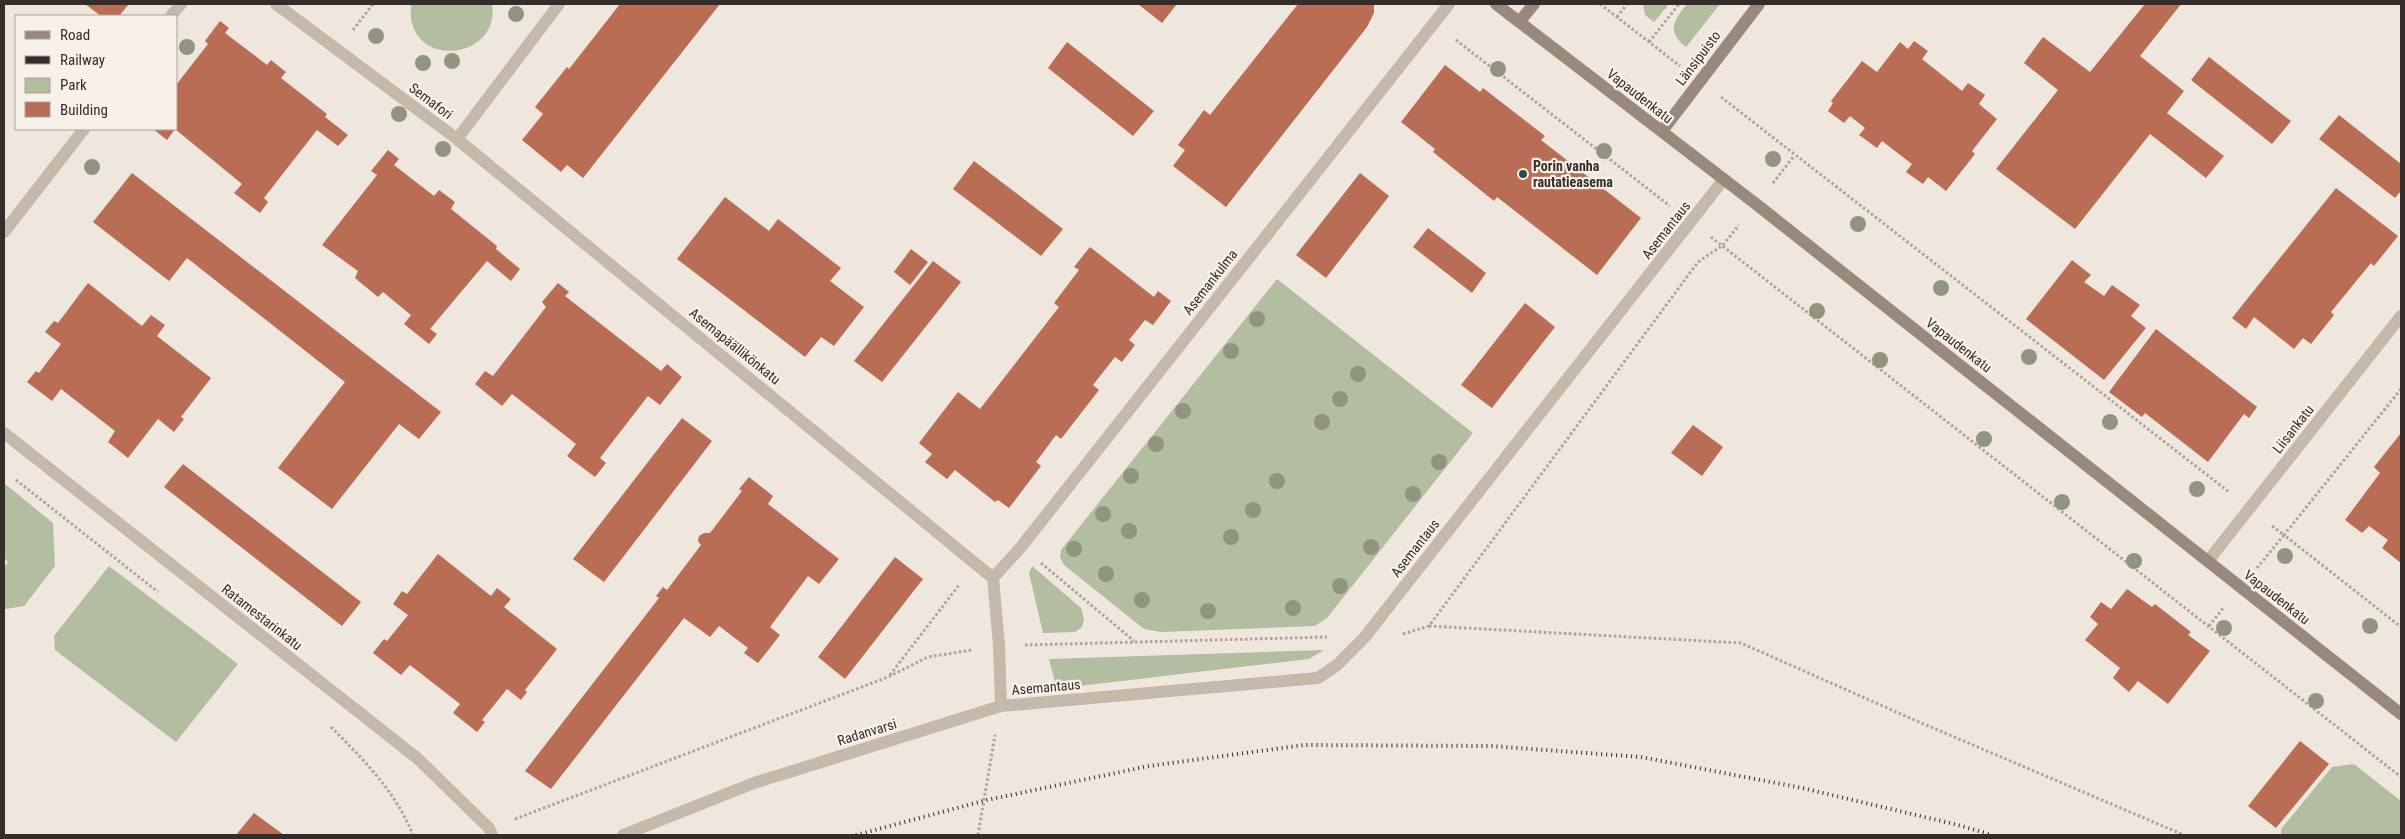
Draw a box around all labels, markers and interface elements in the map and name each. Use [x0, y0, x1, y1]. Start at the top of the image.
legend [15, 15, 178, 130]
text: Road [60, 26, 90, 44]
street label: Länsipuisto [1672, 28, 1724, 88]
text: Railway [60, 51, 105, 69]
street label: Vapaudenkatu [1604, 65, 1676, 127]
text: Park [60, 76, 87, 94]
street label: Semafori [406, 80, 456, 122]
text: Building [60, 101, 108, 119]
place label: Porin vanha rautatieasema [1533, 158, 1613, 190]
marker: Porin vanha rautatieasema [1517, 168, 1529, 180]
street label: Asemantaus [1638, 198, 1694, 262]
street label: Asemankulma [1180, 246, 1240, 318]
street label: Asemapäällikönkatu [686, 304, 784, 388]
street label: Vapaudenkatu [1923, 314, 1995, 376]
street label: Liisankatu [2269, 402, 2317, 456]
street label: Asemantaus [1387, 516, 1443, 580]
street label: Vapaudenkatu [2241, 566, 2313, 628]
street label: Ratamestarinkatu [219, 581, 305, 653]
street label: Asemantaus [1011, 676, 1081, 698]
street label: Radanvarsi [835, 715, 899, 749]

